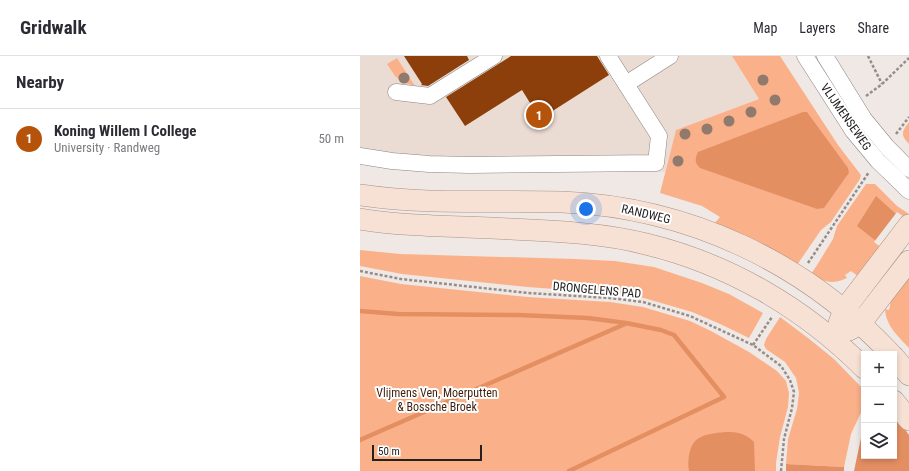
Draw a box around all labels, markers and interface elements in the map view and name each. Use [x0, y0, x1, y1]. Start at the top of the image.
text: Gridwalk [20, 16, 86, 39]
text: Map [753, 20, 777, 36]
text: Layers [799, 20, 836, 36]
text: Share [858, 20, 889, 36]
text: Nearby [16, 72, 64, 92]
street label: VLIJMENSEWEG [818, 81, 874, 153]
pin: 1 [526, 100, 552, 130]
text: Koning Willem I College [54, 122, 196, 140]
text: 1 [26, 131, 32, 146]
text: 50 m [318, 131, 344, 146]
text: University · Randweg [54, 140, 160, 155]
your location [576, 199, 596, 219]
street label: RANDWEG [620, 202, 672, 226]
street label: DRONGELENS PAD [552, 279, 642, 301]
map controls [861, 351, 897, 459]
button: + [861, 351, 897, 387]
park label: Vlijmens Ven, Moerputten & Bossche Broek [376, 386, 498, 414]
button: − [861, 387, 897, 423]
button: layers [861, 423, 897, 459]
scale bar [372, 443, 482, 462]
text: 50 m [378, 445, 400, 458]

